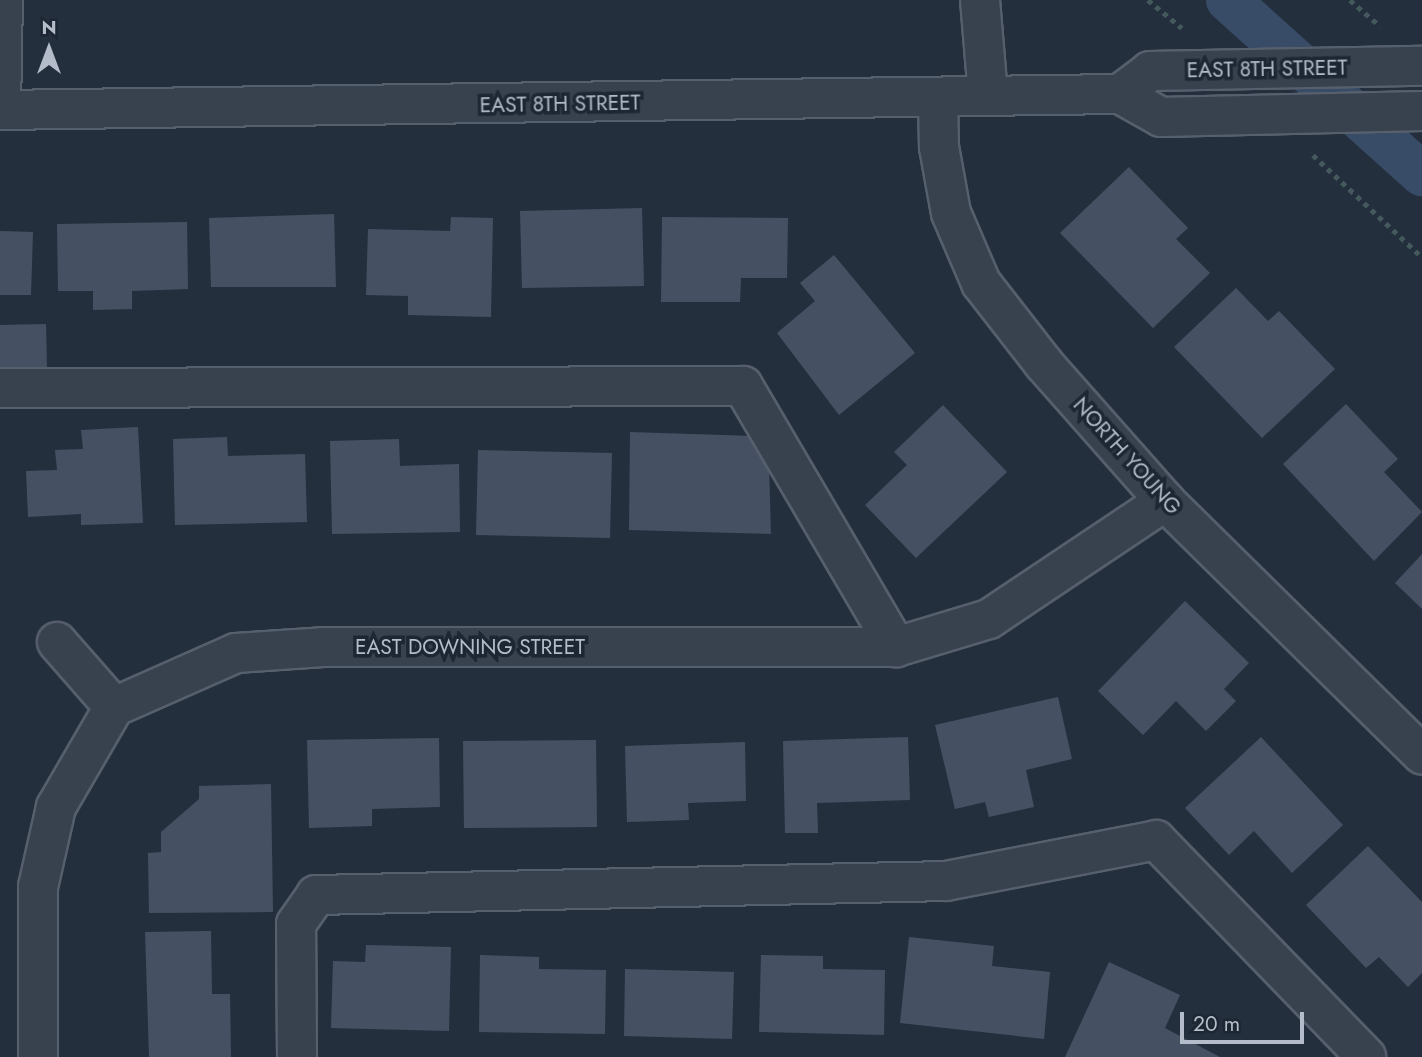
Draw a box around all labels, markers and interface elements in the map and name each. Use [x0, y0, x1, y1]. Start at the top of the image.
north arrow [14, 14, 84, 84]
text: N [41, 14, 57, 41]
street label: EAST 8TH STREET [1186, 55, 1348, 83]
street label: EAST 8TH STREET [479, 90, 641, 118]
street label: NORTH YOUNG [1068, 392, 1186, 520]
street label: EAST DOWNING STREET [355, 634, 585, 660]
scale bar [1184, 998, 1308, 1042]
text: 20 m [1193, 1009, 1240, 1039]

